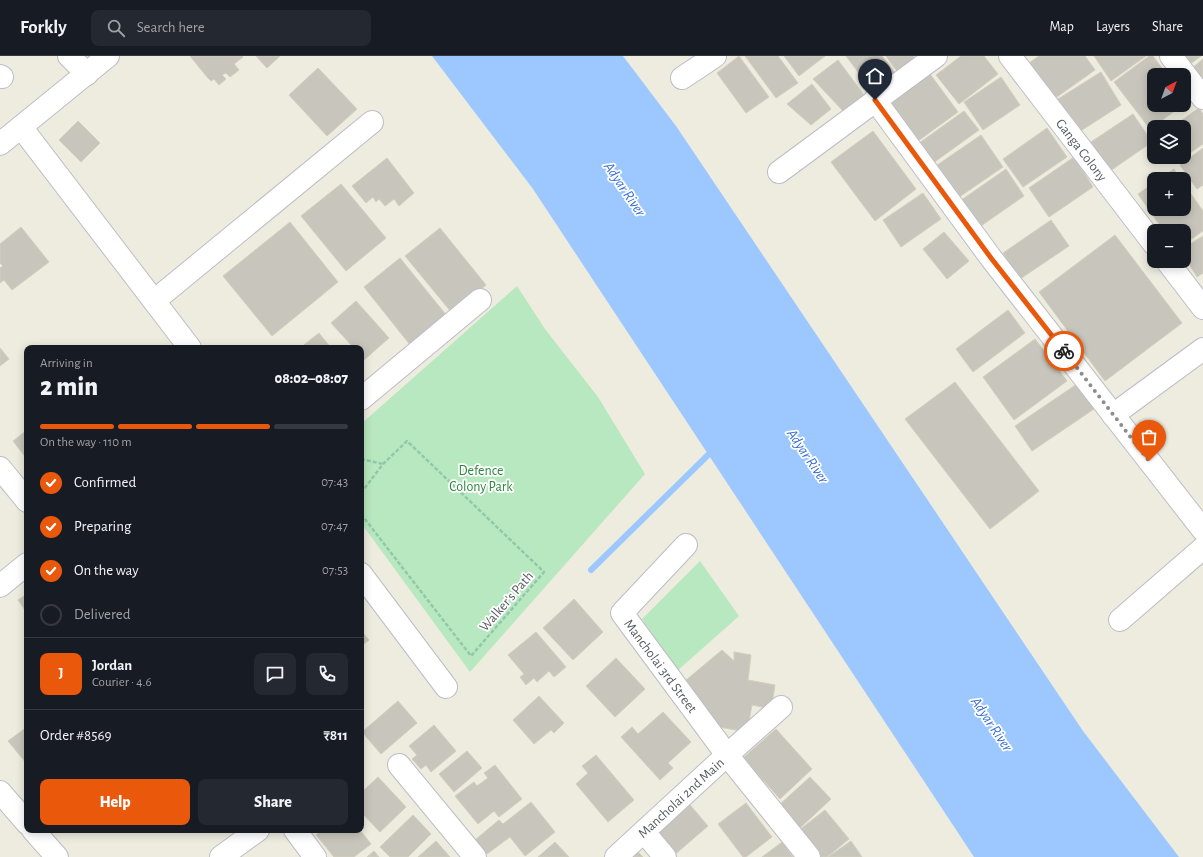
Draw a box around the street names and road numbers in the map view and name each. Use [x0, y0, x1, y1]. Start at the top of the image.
street label: Ganga Colony [1053, 117, 1109, 184]
street label: Walker's Path [477, 569, 536, 634]
street label: Mancholai 3rd Street [621, 617, 700, 716]
street label: Mancholai 2nd Main [636, 756, 727, 841]

